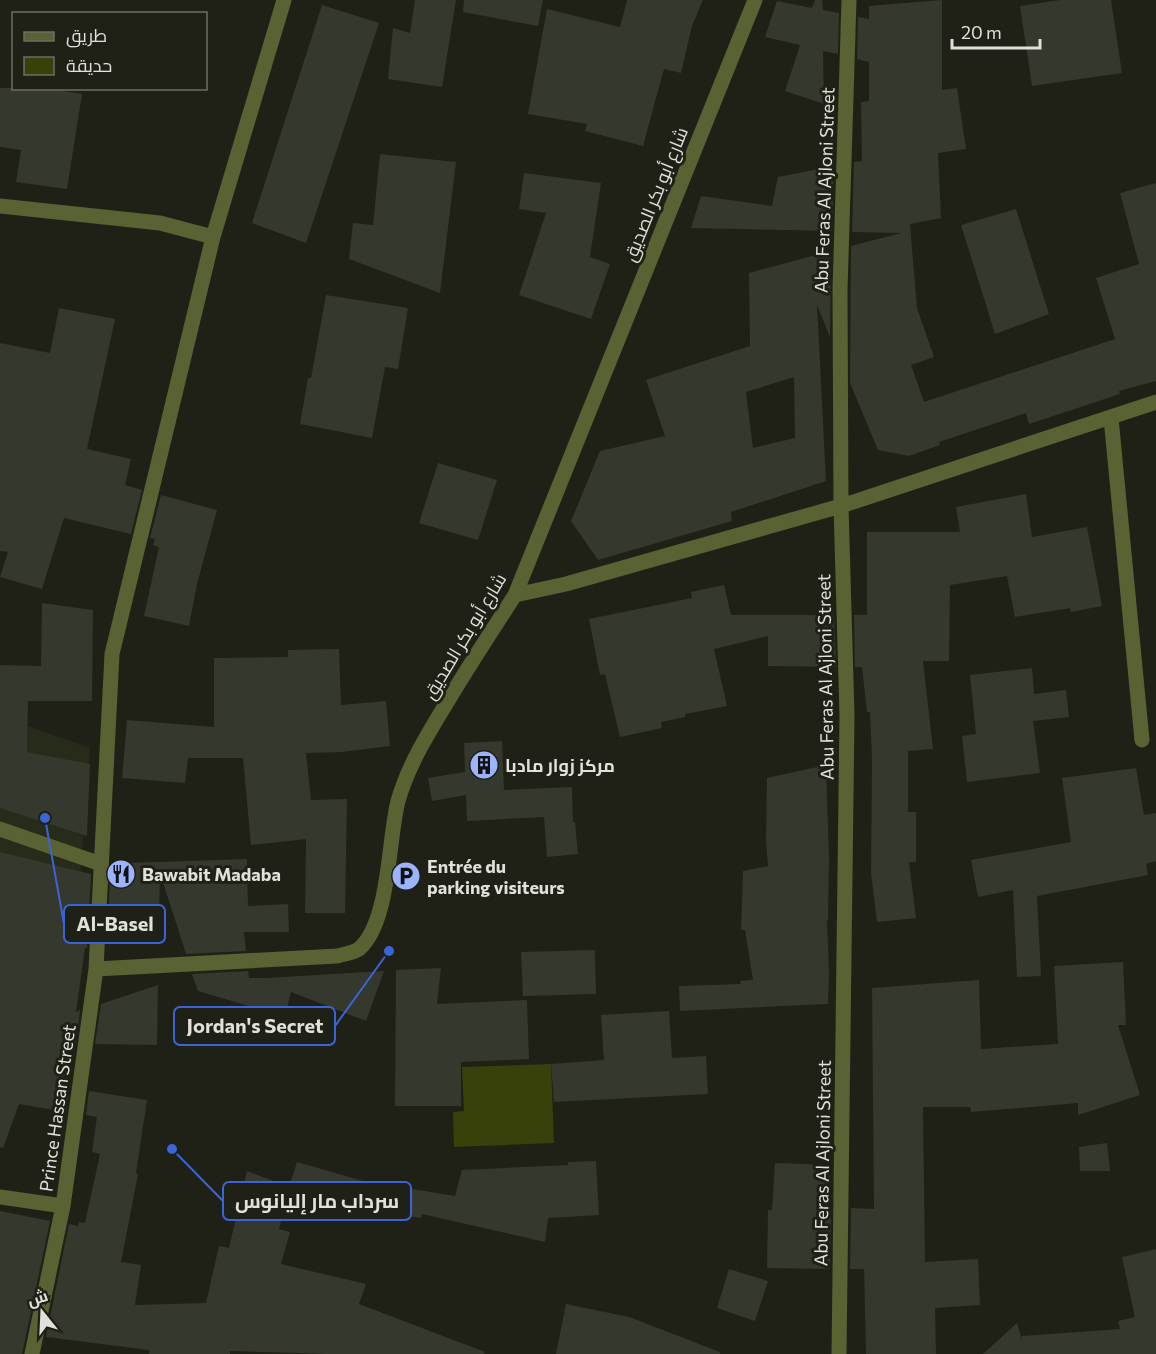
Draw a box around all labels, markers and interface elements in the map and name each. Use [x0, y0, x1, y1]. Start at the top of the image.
legend [12, 12, 207, 90]
scale bar [952, 12, 1040, 50]
text: 20 m [961, 21, 1002, 43]
text: طريق [66, 24, 107, 48]
text: حديقة [66, 54, 112, 76]
street label: Abu Feras Al Ajloni Street [809, 87, 839, 293]
street label: شارع أبو بكر الصديق [618, 124, 694, 265]
street label: شارع أبو بكر الصديق [418, 569, 512, 704]
street label: Abu Feras Al Ajloni Street [812, 574, 838, 780]
building icon: مركز زوار مادبا [468, 749, 500, 781]
place label: مركز زوار مادبا [505, 754, 615, 777]
place label: Entrée du parking visiteurs [427, 855, 565, 898]
restaurant icon: Bawabit Madaba [105, 858, 137, 890]
parking icon: Entrée du parking visiteurs [390, 860, 422, 892]
place label: Bawabit Madaba [142, 863, 281, 885]
callout: Al-Basel [64, 905, 165, 943]
text: Al-Basel [76, 911, 154, 935]
callout: Jordan's Secret [174, 1007, 335, 1045]
text: Jordan's Secret [187, 1013, 323, 1037]
street label: Prince Hassan Street [34, 1023, 80, 1193]
street label: Abu Feras Al Ajloni Street [809, 1060, 835, 1266]
callout: سرداب مار إليانوس [223, 1182, 411, 1220]
text: سرداب مار إليانوس [235, 1188, 399, 1215]
north arrow [12, 1282, 72, 1342]
text: ش [25, 1285, 50, 1310]

